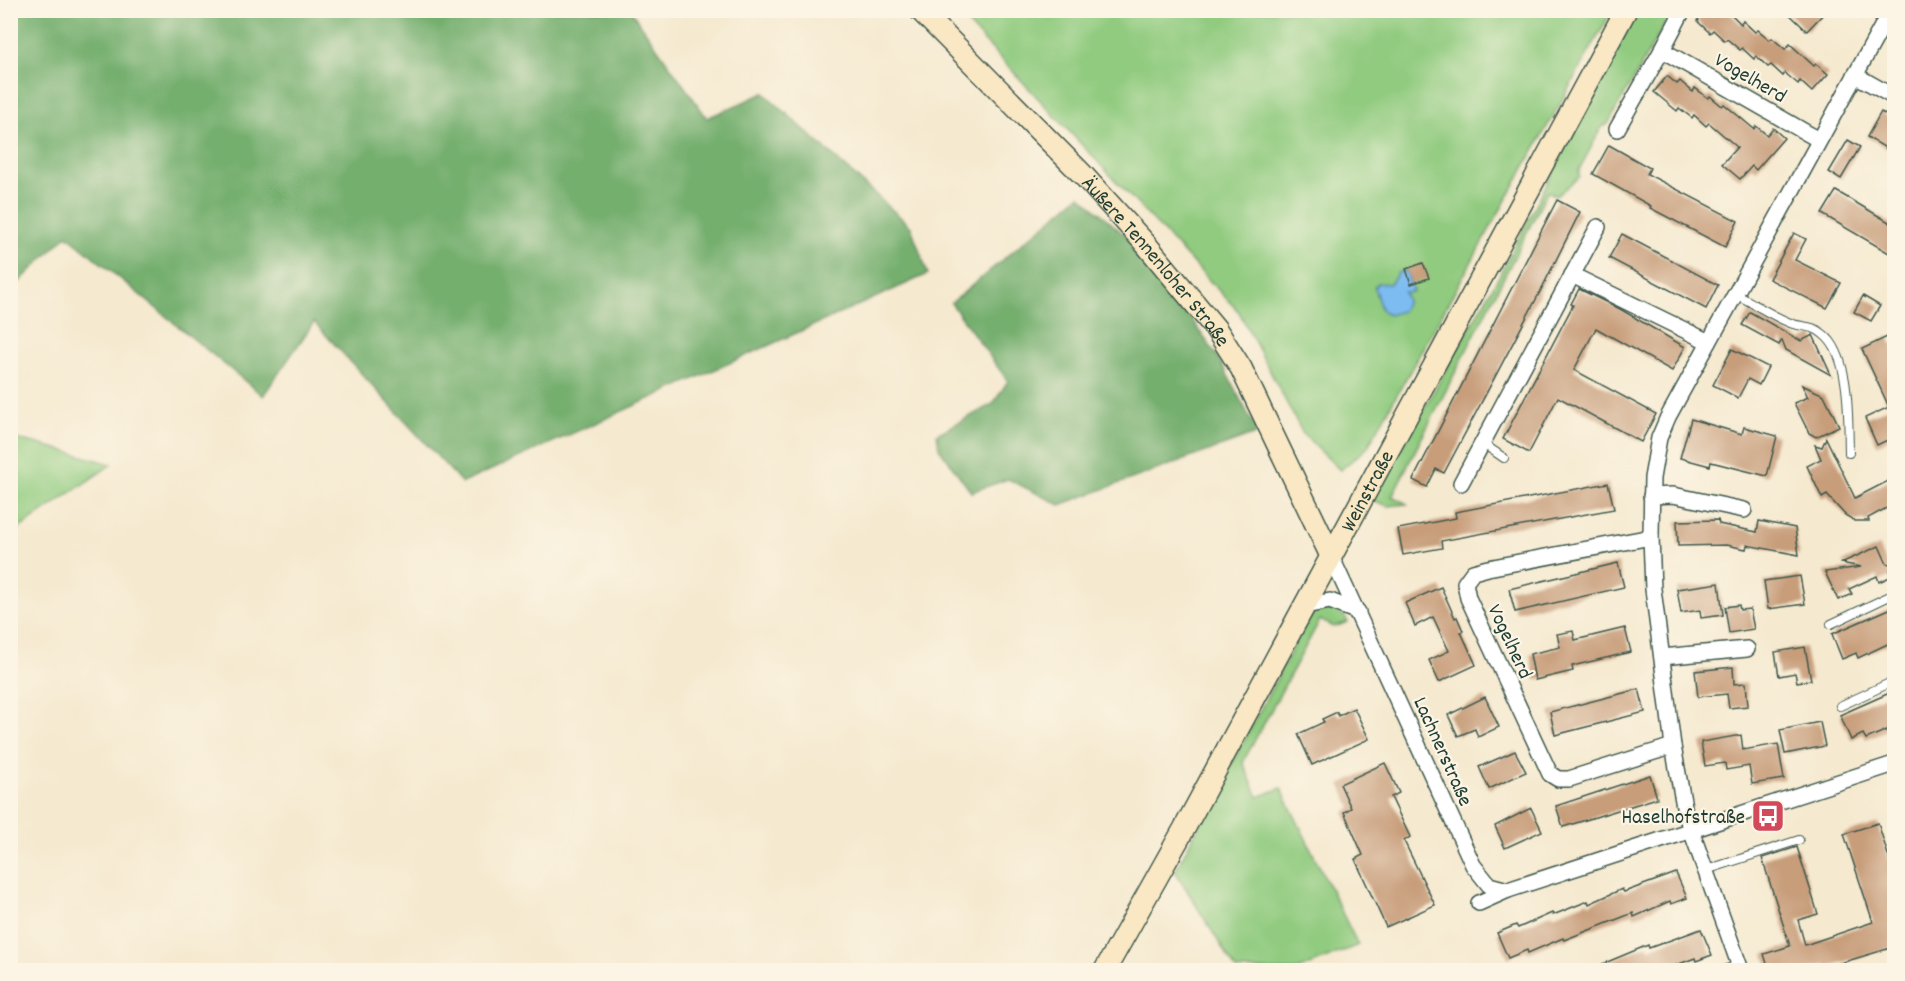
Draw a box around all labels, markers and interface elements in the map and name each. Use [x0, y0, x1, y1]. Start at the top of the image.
street label: Vogelherd [1708, 47, 1791, 112]
street label: Äußere Tennenloher Straße [1073, 170, 1236, 354]
street label: Weinstraße [1335, 446, 1403, 538]
street label: Vogelherd [1478, 600, 1539, 685]
street label: Lachnerstraße [1404, 693, 1479, 812]
bus stop icon: Haselhofstraße [1750, 798, 1786, 834]
place label: Haselhofstraße [1622, 804, 1745, 834]

